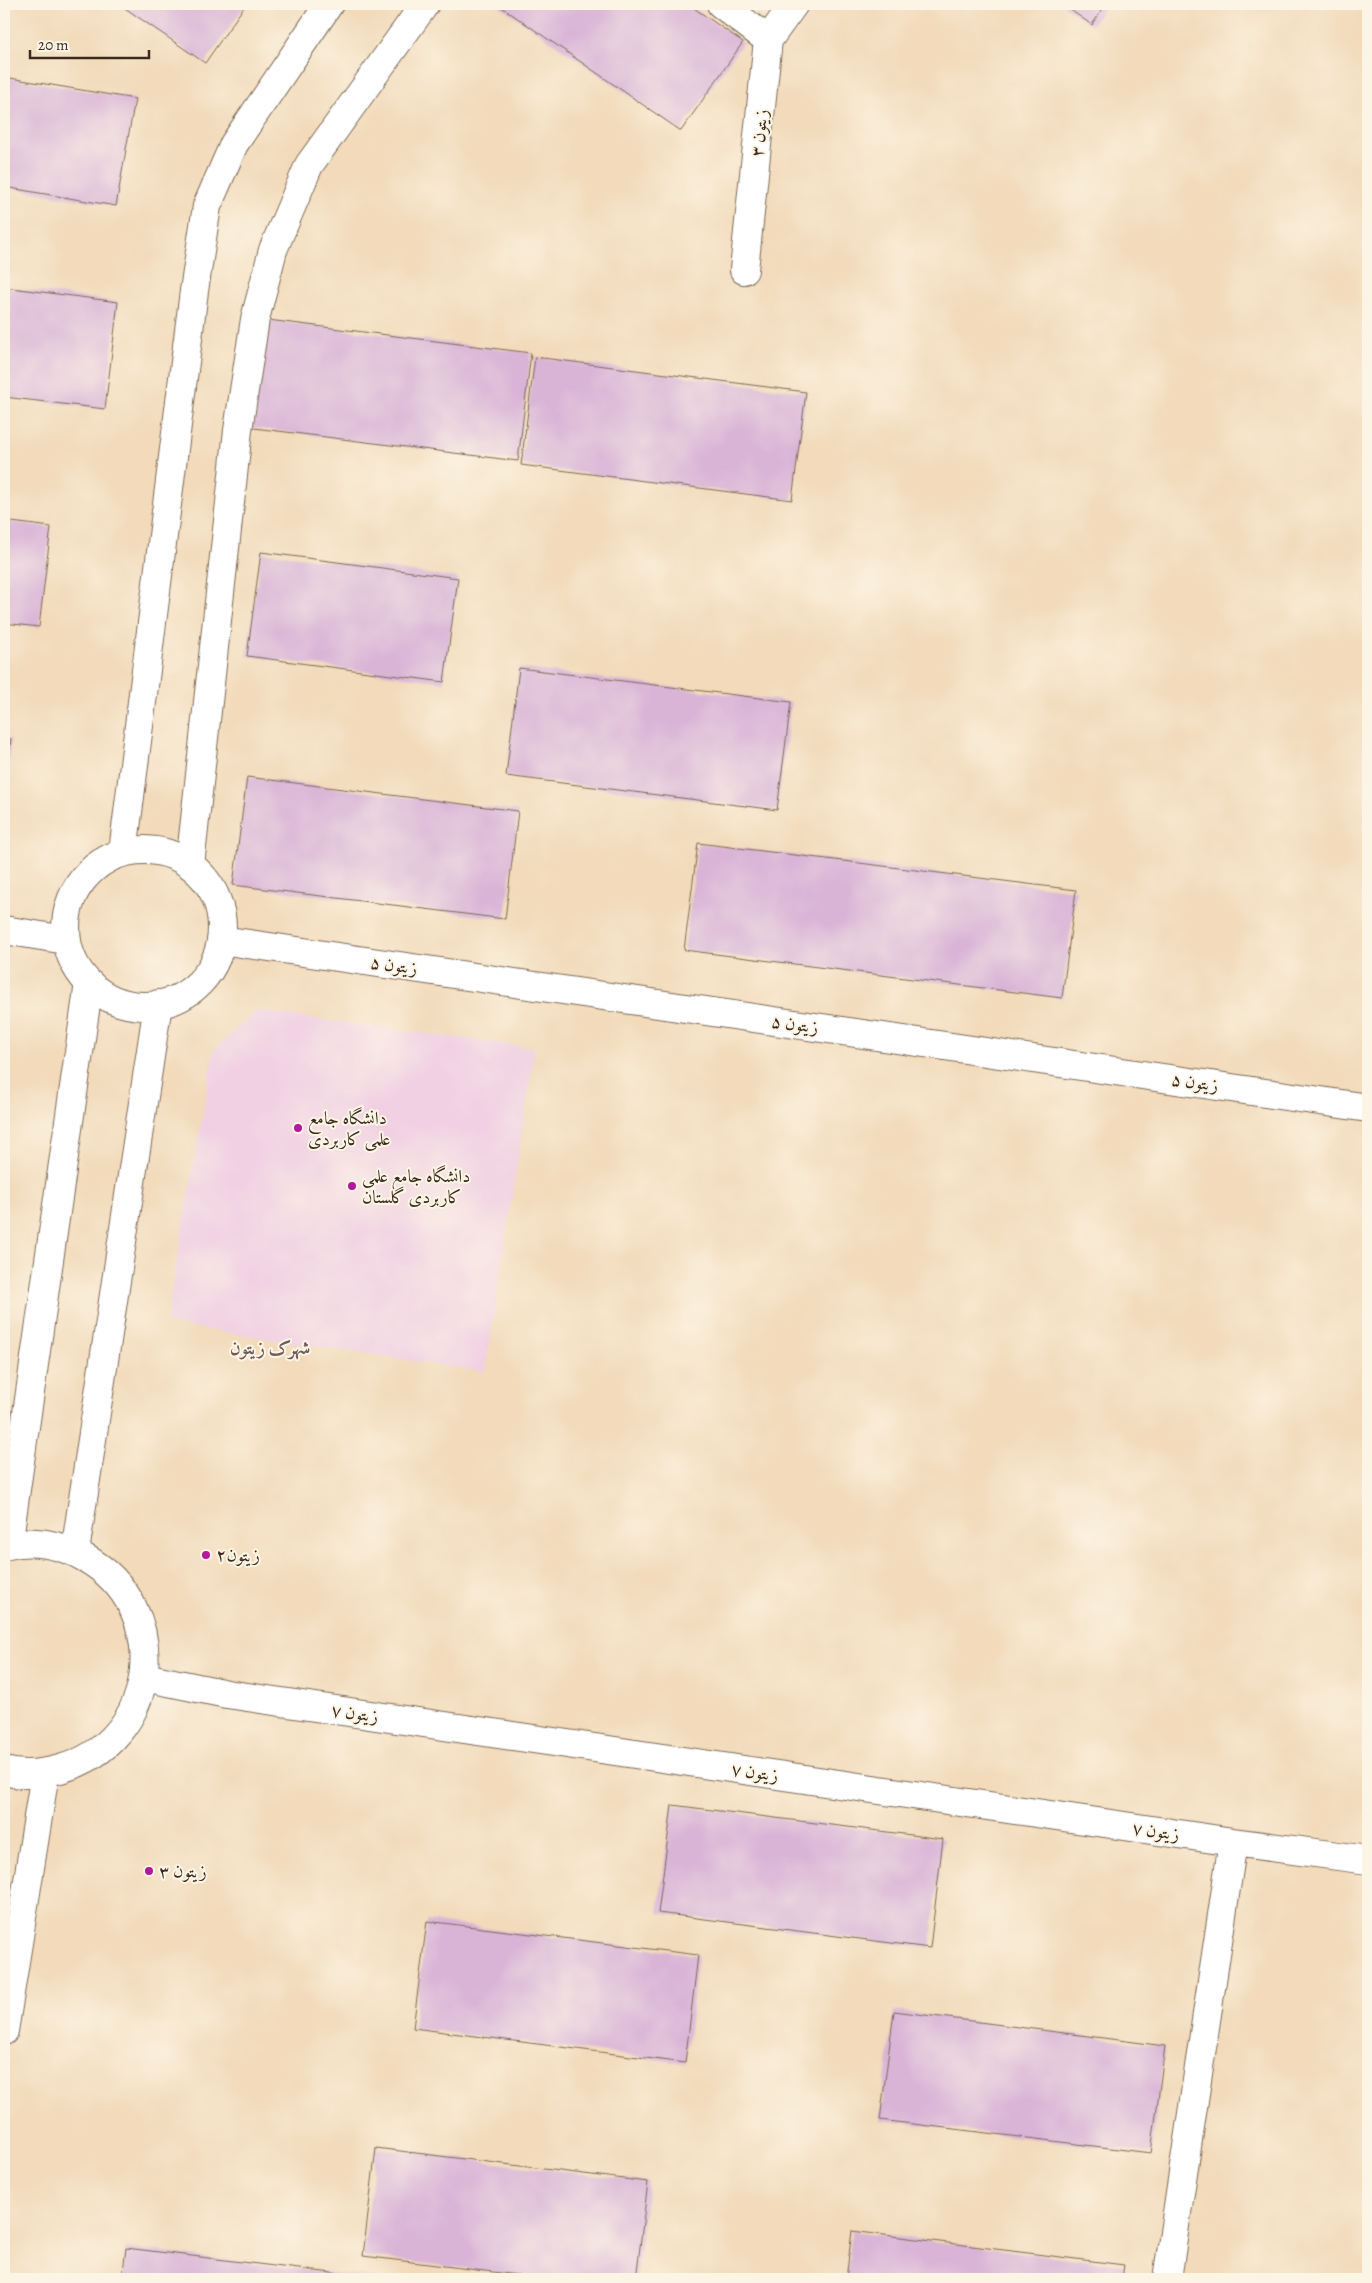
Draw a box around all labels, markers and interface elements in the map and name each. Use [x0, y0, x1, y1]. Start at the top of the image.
scale bar [30, 28, 149, 60]
text: 20 m [38, 35, 69, 55]
street label: زیتون ۳ [745, 108, 773, 158]
street label: زیتون ۵ [369, 950, 419, 980]
street label: زیتون ۵ [770, 1009, 820, 1039]
street label: زیتون ۵ [1170, 1067, 1220, 1097]
place label: دانشگاه جامع علمی کاربردی [308, 1106, 391, 1151]
marker: دانشگاه جامع علمی کاربردی [292, 1122, 304, 1134]
place label: دانشگاه جامع علمی کاربردی گلستان [362, 1164, 470, 1209]
marker: دانشگاه جامع علمی کاربردی گلستان [346, 1180, 358, 1192]
district label: شهرک زیتون [230, 1335, 310, 1361]
place label: زیتون۲ [216, 1543, 260, 1567]
marker: زیتون۲ [200, 1549, 212, 1561]
street label: زیتون ۷ [330, 1698, 380, 1728]
street label: زیتون ۷ [730, 1757, 780, 1787]
street label: زیتون ۷ [1131, 1816, 1181, 1846]
place label: زیتون ۳ [159, 1859, 207, 1883]
marker: زیتون ۳ [143, 1865, 155, 1877]

